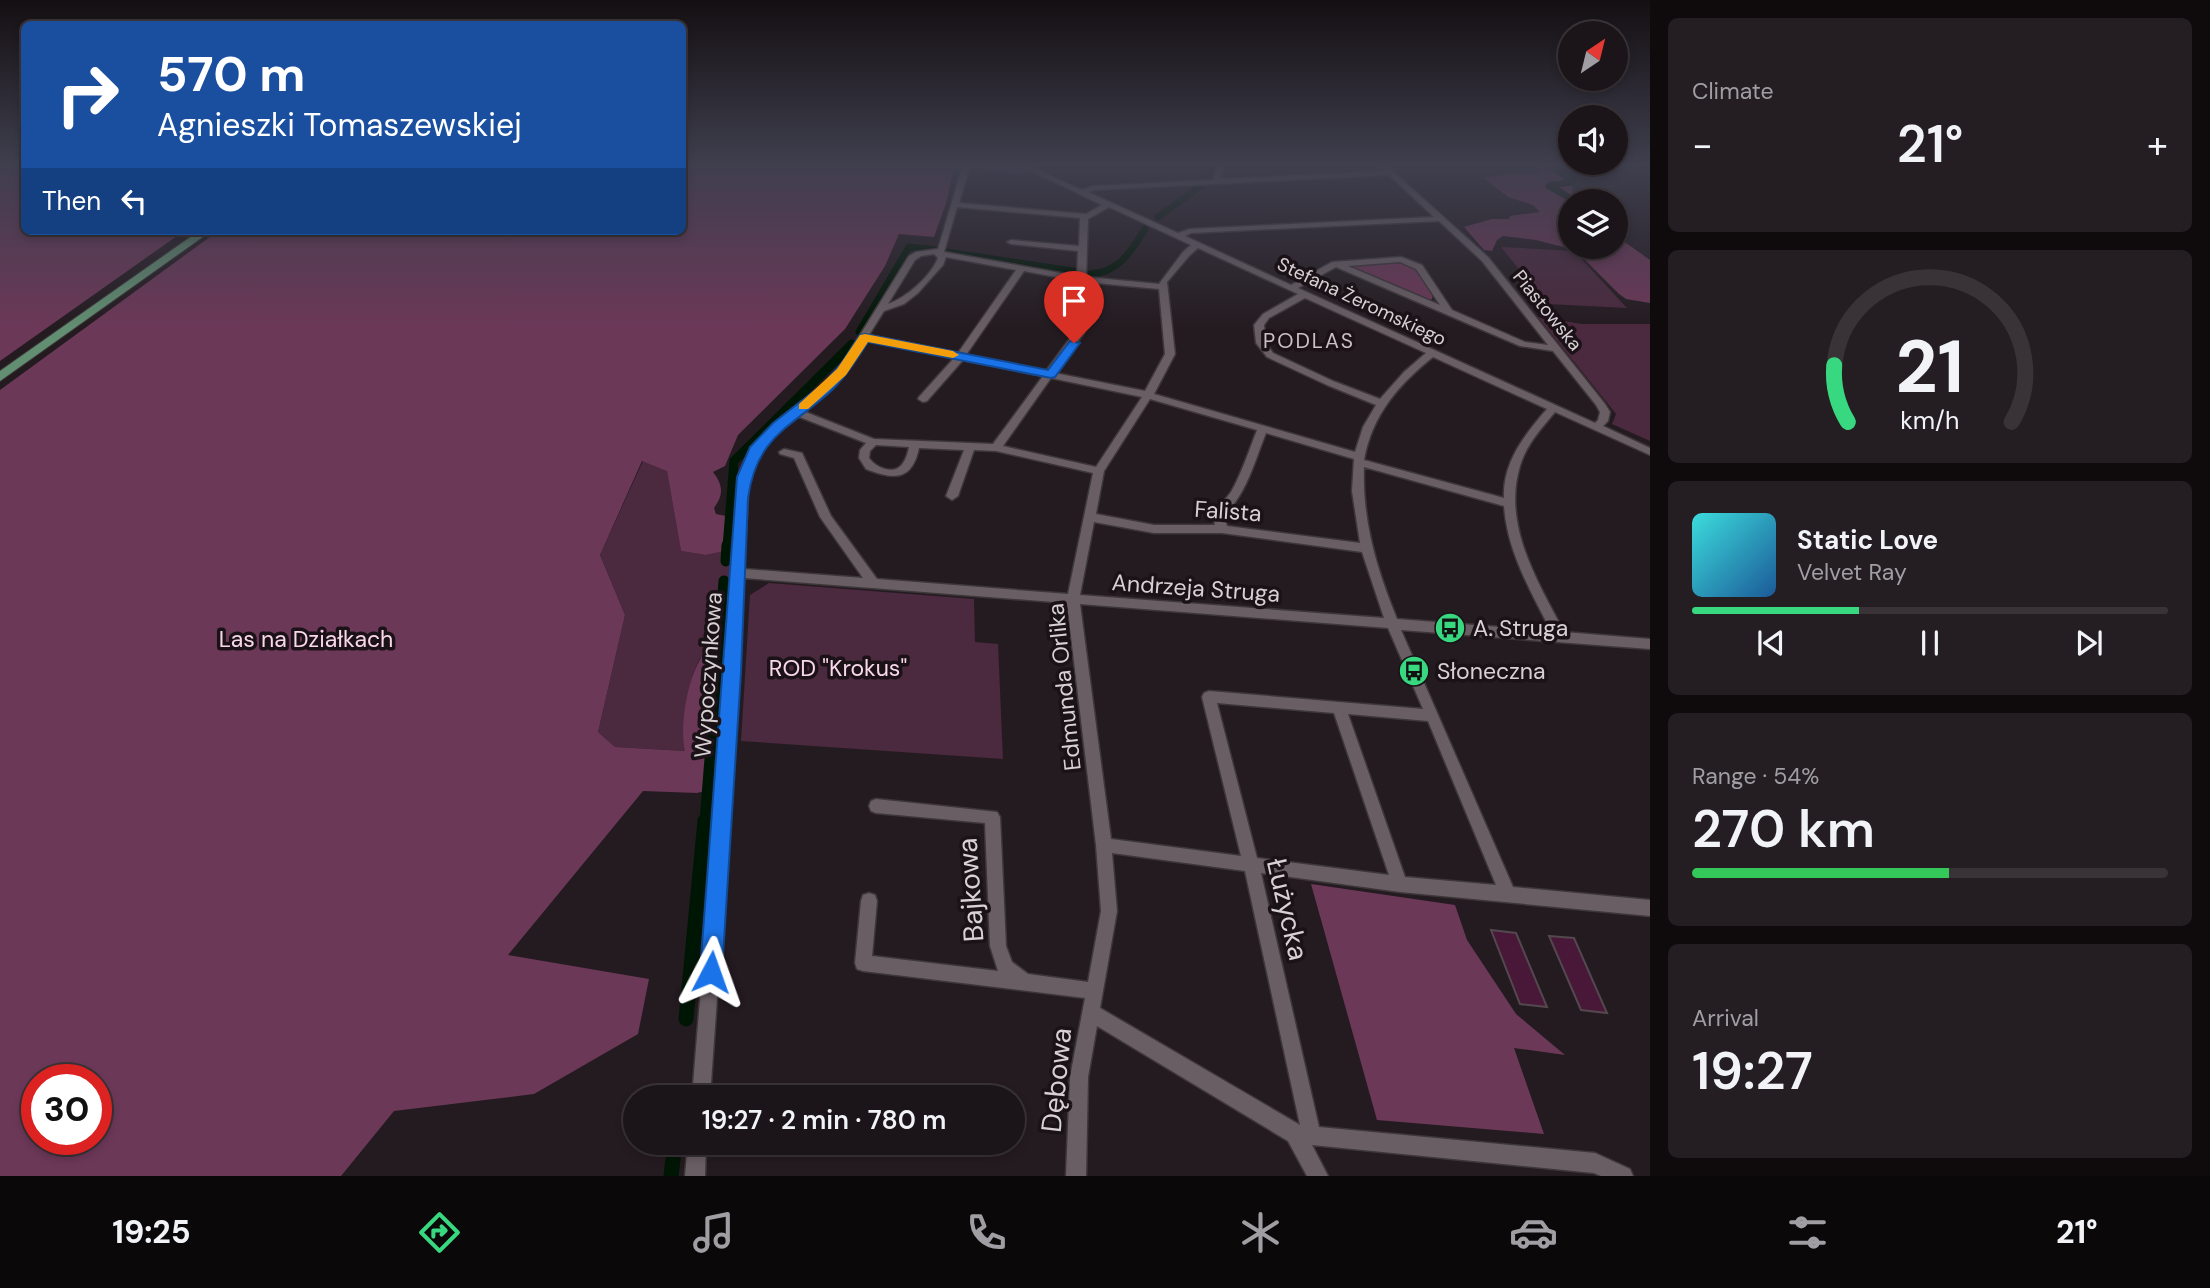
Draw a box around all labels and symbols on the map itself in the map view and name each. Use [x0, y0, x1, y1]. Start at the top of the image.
north arrow [1558, 21, 1628, 91]
street label: Stefana Żeromskiego [1273, 251, 1450, 352]
street label: Piastowska [1507, 265, 1588, 356]
pin [1044, 271, 1104, 343]
district label: PODLAS [1263, 327, 1355, 355]
street label: Falista [1193, 494, 1263, 528]
street label: Andrzeja Struga [1111, 567, 1281, 609]
street label: Wypoczynkowa [687, 591, 729, 759]
street label: Edmunda Orlika [1040, 602, 1088, 772]
bus stop icon: A. Struga [1433, 611, 1467, 645]
place label: A. Struga [1473, 613, 1568, 643]
park label: Las na Działkach [219, 624, 393, 654]
park label: ROD "Krokus" [769, 653, 907, 683]
bus stop icon: Słoneczna [1397, 654, 1431, 688]
place label: Słoneczna [1437, 656, 1545, 686]
street label: Bajkowa [948, 837, 993, 943]
street label: Łużycka [1258, 854, 1317, 964]
position arrow [674, 935, 748, 1009]
street label: Dębowa [1033, 1026, 1080, 1134]
speed limit sign: 30 [21, 1064, 112, 1155]

